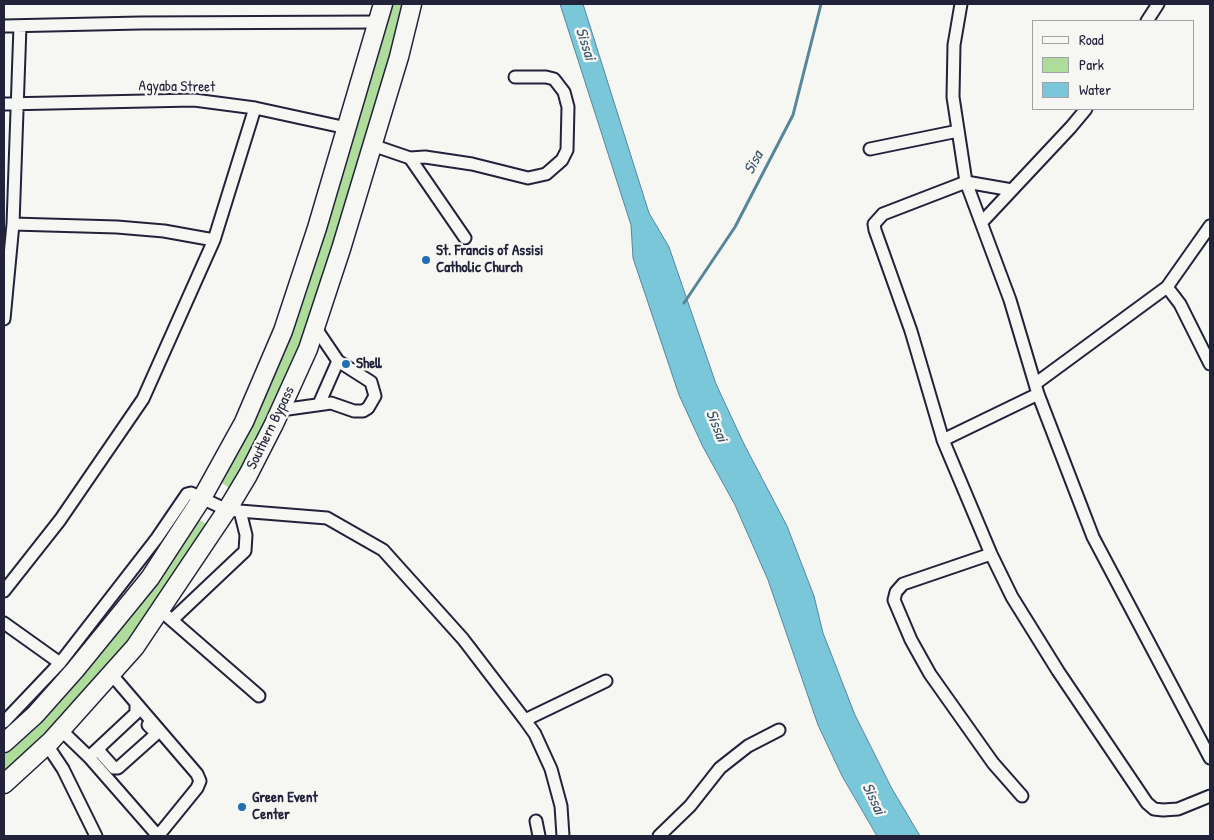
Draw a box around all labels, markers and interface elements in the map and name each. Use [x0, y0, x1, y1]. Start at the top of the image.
legend [1032, 20, 1194, 110]
water label: Sissai [571, 25, 599, 63]
text: Road [1079, 29, 1104, 50]
text: Park [1079, 54, 1104, 75]
street label: Agyaba Street [139, 77, 215, 97]
text: Water [1079, 79, 1111, 100]
water label: Sisa [740, 148, 768, 178]
place label: St. Francis of Assisi Catholic Church [436, 242, 543, 277]
marker: St. Francis of Assisi Catholic Church [420, 254, 432, 266]
place label: Shell [356, 355, 382, 373]
marker: Shell [340, 358, 352, 370]
street label: Southern Bypass [243, 384, 299, 472]
water label: Sissai [701, 407, 731, 445]
water label: Sissai [857, 780, 889, 818]
place label: Green Event Center [252, 789, 318, 824]
marker: Green Event Center [236, 801, 248, 813]

